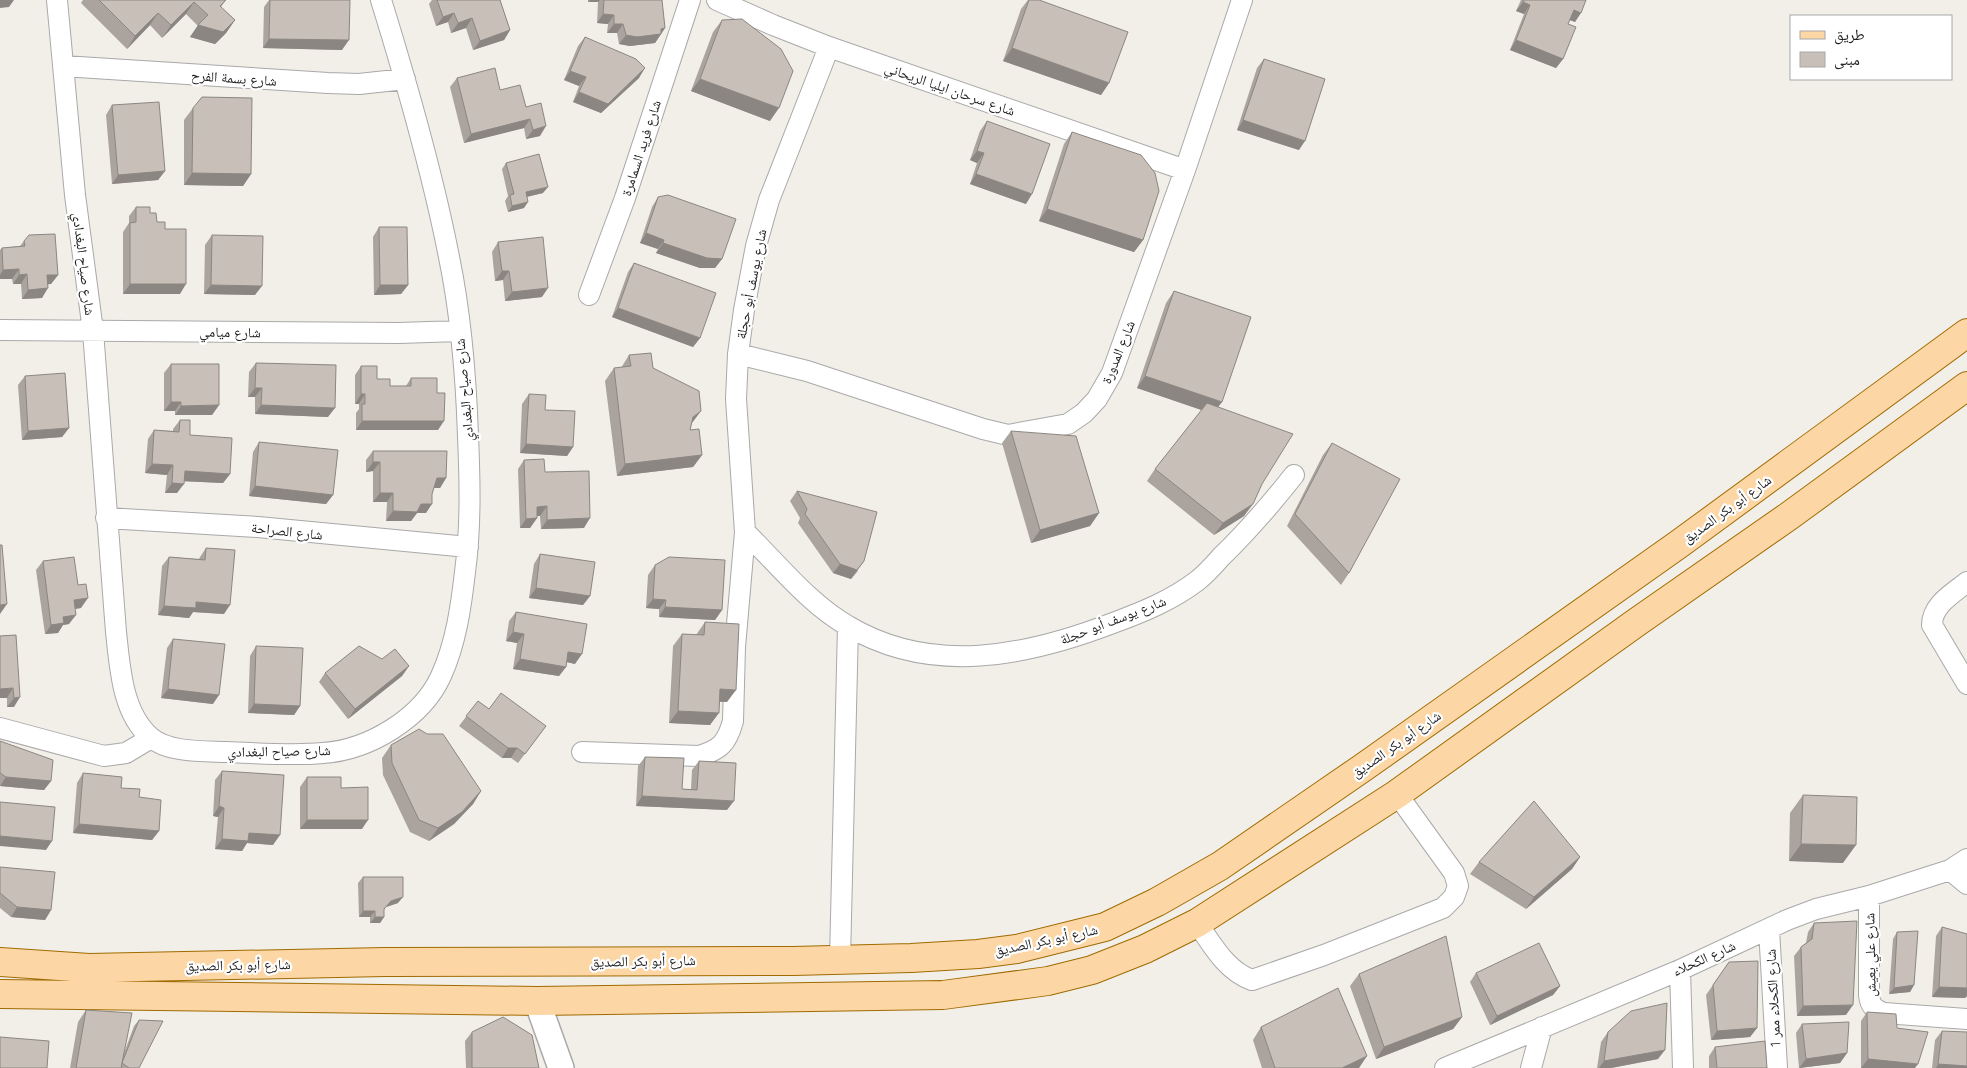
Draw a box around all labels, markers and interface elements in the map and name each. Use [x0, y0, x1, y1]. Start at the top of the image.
legend [1790, 15, 1952, 80]
text: طريق [1834, 25, 1865, 45]
text: مبنى [1834, 50, 1860, 70]
street label: شارع سرحان ايليا الريحاني [882, 58, 1018, 122]
street label: شارع بسمة الفرح [191, 66, 277, 91]
street label: شارع فريد السمامرة [617, 98, 666, 199]
street label: شارع صياح البغدادي [66, 212, 99, 317]
street label: شارع يوسف أبو حجلة [731, 227, 771, 341]
street label: شارع المدورة [1097, 318, 1140, 387]
street label: شارع ميامي [199, 322, 261, 344]
street label: شارع صياح البغدادي [451, 338, 480, 442]
street label: شارع أبو بكر الصديق [1679, 471, 1776, 548]
street label: شارع الصراحة [250, 518, 324, 545]
street label: شارع يوسف أبو حجلة [1058, 592, 1169, 649]
street label: شارع أبو بكر الصديق [1348, 706, 1445, 782]
street label: شارع صياح البغدادي [227, 741, 331, 763]
street label: شارع علي يعيش [1860, 913, 1882, 997]
street label: شارع أبو بكر الصديق [993, 920, 1100, 961]
street label: شارع الكحلاء [1670, 936, 1739, 981]
street label: شارع الكحلاء ممر 1 [1761, 949, 1786, 1047]
street label: شارع أبو بكر الصديق [590, 951, 696, 972]
street label: شارع أبو بكر الصديق [185, 955, 291, 976]

